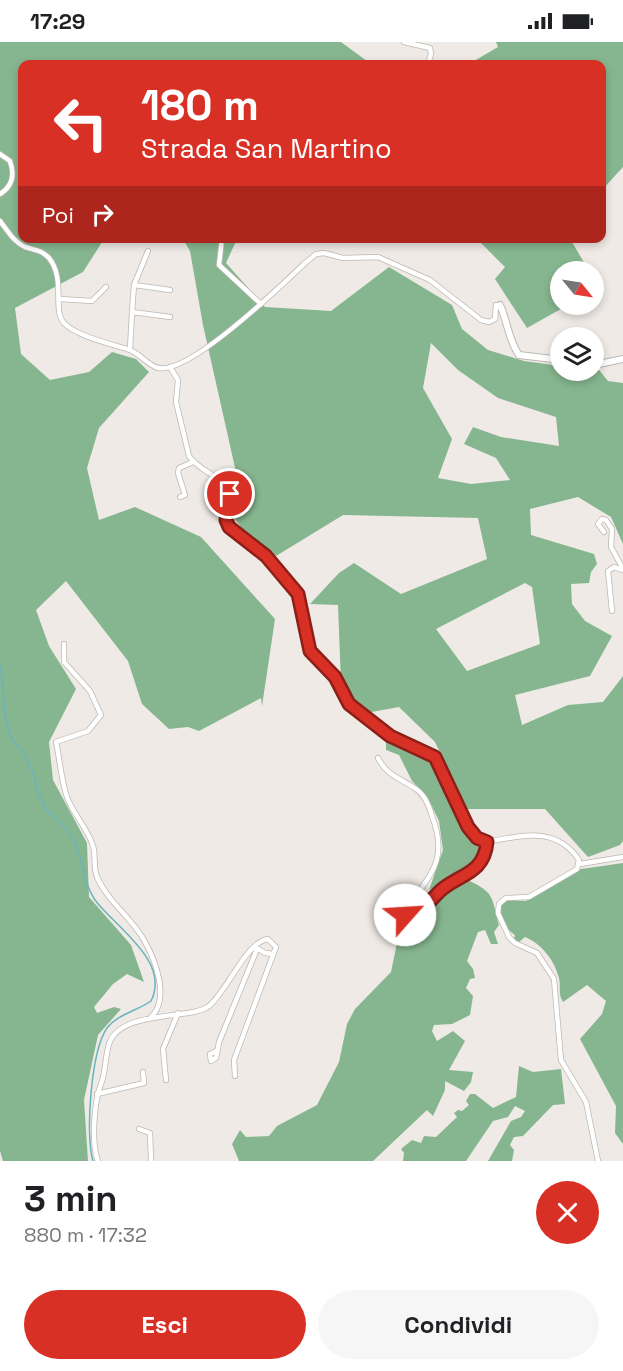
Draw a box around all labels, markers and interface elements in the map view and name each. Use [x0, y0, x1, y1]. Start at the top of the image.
text: 17:29 [30, 7, 85, 35]
text: 180 m [141, 79, 259, 132]
icon: left [42, 84, 120, 162]
text: Strada San Martino [141, 131, 392, 166]
icon: right [86, 198, 119, 231]
text: Poi [42, 201, 74, 229]
north arrow [550, 261, 604, 315]
map controls [550, 261, 604, 381]
button: layers [550, 327, 604, 381]
pin [204, 468, 255, 519]
icon: arrive [213, 477, 246, 510]
position arrow [373, 883, 437, 947]
text: 3 min [24, 1176, 118, 1222]
button: close [536, 1181, 599, 1244]
text: 880 m · 17:32 [24, 1222, 147, 1248]
button: Esci [24, 1290, 306, 1359]
button: Condividi [318, 1290, 599, 1359]

